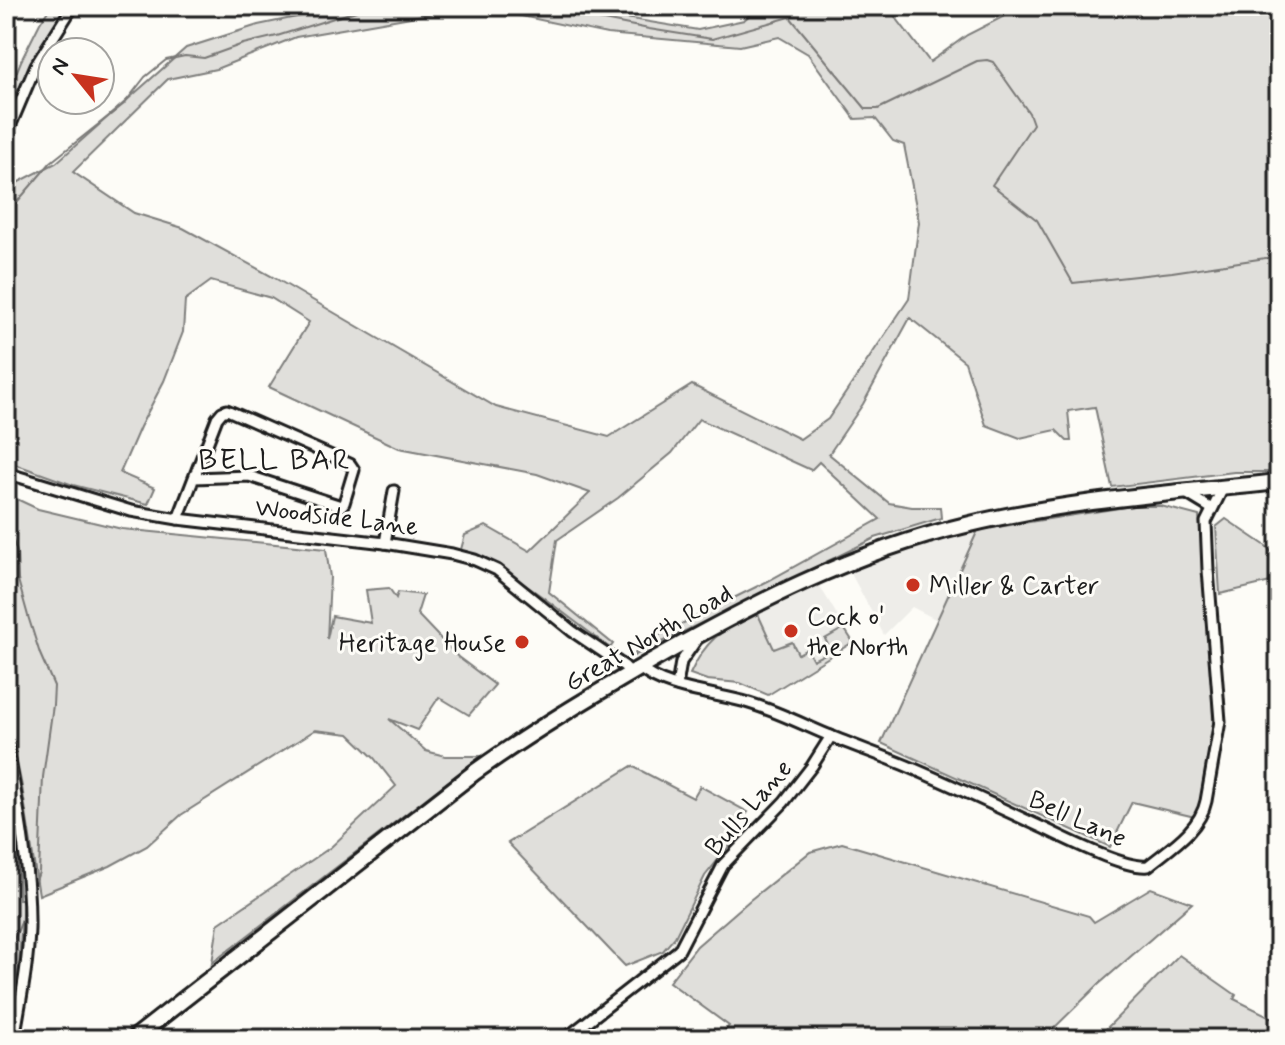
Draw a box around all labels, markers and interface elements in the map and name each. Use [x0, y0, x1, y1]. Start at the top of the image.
north arrow [36, 36, 116, 116]
text: N [45, 54, 76, 80]
district label: BELL BAR [198, 441, 352, 480]
street label: Woodside Lane [253, 491, 420, 545]
place label: Miller & Carter [929, 570, 1099, 604]
marker: Miller & Carter [904, 576, 922, 594]
street label: Great North Road [559, 577, 739, 701]
place label: Cock o' the North [807, 601, 909, 665]
marker: Cock o' the North [782, 622, 800, 640]
place label: Heritage House [339, 627, 506, 661]
marker: Heritage House [513, 633, 531, 651]
street label: Bulls Lane [698, 753, 801, 864]
street label: Bell Lane [1023, 783, 1131, 856]

